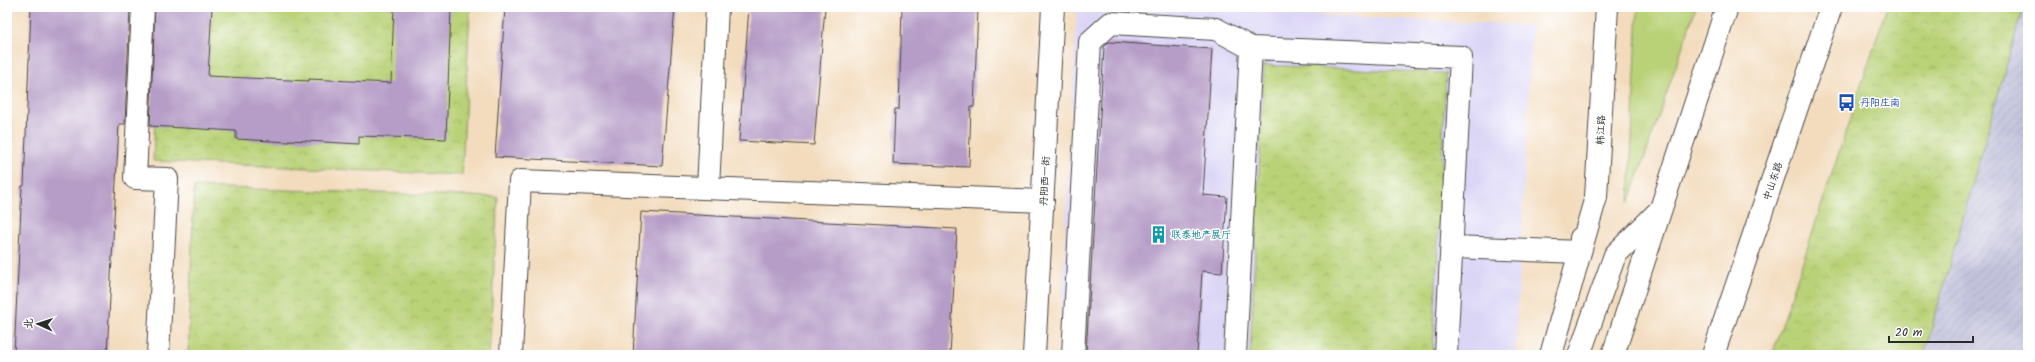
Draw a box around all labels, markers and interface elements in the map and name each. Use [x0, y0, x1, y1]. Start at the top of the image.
bus stop icon: 丹阳庄南 [1837, 92, 1857, 112]
place label: 丹阳庄南 [1860, 95, 1900, 111]
street label: 韩江路 [1592, 115, 1610, 145]
street label: 丹阳西一街 [1036, 156, 1054, 206]
street label: 中山东路 [1759, 160, 1787, 203]
building icon: 联泰地产展厅 [1148, 224, 1168, 244]
place label: 联泰地产展厅 [1171, 227, 1231, 243]
north arrow [18, 304, 58, 344]
text: 北 [20, 318, 38, 329]
scale bar [1889, 318, 1973, 344]
text: 20 m [1895, 323, 1923, 342]

